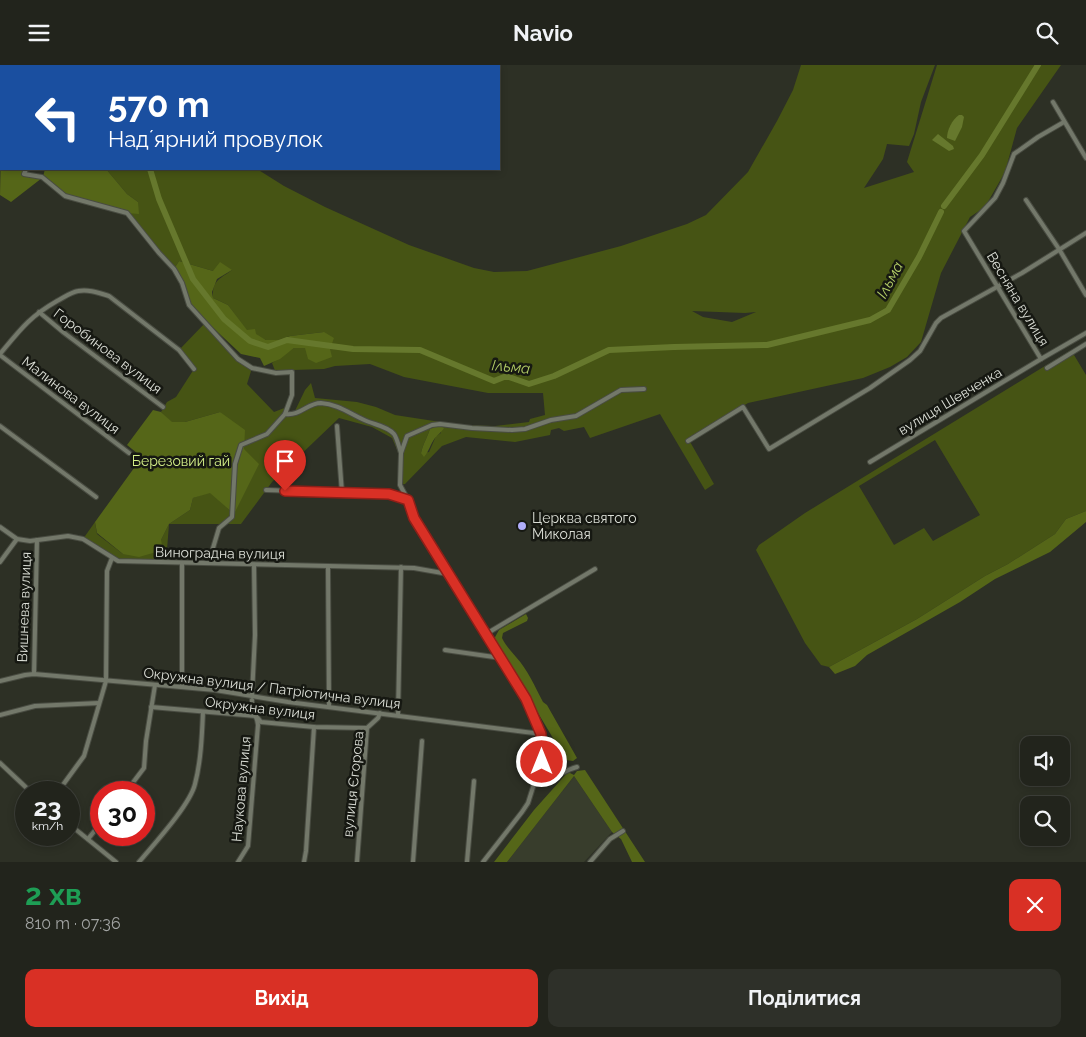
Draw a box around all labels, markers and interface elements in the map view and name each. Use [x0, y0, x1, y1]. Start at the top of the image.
icon: menu [25, 19, 53, 47]
icon: search [1033, 19, 1061, 47]
text: Navio [513, 20, 573, 46]
text: 570 m [108, 84, 210, 125]
icon: left [25, 85, 90, 150]
text: Надʼярний провулок [108, 126, 323, 152]
street label: Весняна вулиця [984, 249, 1052, 349]
water label: Ільма [873, 259, 907, 301]
street label: Горобинова вулиця [51, 305, 165, 397]
street label: Малинова вулиця [19, 353, 123, 437]
water label: Ільма [491, 356, 531, 378]
street label: вулиця Шевченка [895, 364, 1005, 438]
pin [264, 440, 306, 491]
icon: arrive [271, 447, 299, 475]
park label: Березовий гай [132, 453, 230, 469]
place label: Церква святого Миколая [532, 510, 637, 542]
marker: Церква святого Миколая [516, 520, 528, 532]
street label: Виноградна вулиця [155, 544, 285, 562]
street label: Вишнева вулиця [14, 551, 34, 663]
street label: Окружна вулиця / Патріотична вулиця [142, 664, 402, 712]
street label: Окружна вулиця [204, 693, 316, 723]
street label: вулиця Єгорова [339, 730, 367, 838]
position arrow [515, 735, 567, 787]
street label: Наукова вулиця [228, 736, 254, 842]
map controls [1020, 736, 1070, 846]
button: sound [1020, 736, 1070, 786]
speed limit sign: 30 [90, 781, 155, 846]
text: 23 [33, 792, 62, 822]
button: search [1020, 796, 1070, 846]
text: km/h [32, 819, 63, 833]
text: 2 хв [25, 877, 82, 912]
button: close [1009, 879, 1061, 931]
text: 810 m · 07:36 [25, 914, 121, 933]
button: Вихід [25, 969, 538, 1027]
button: Поділитися [548, 969, 1061, 1027]

